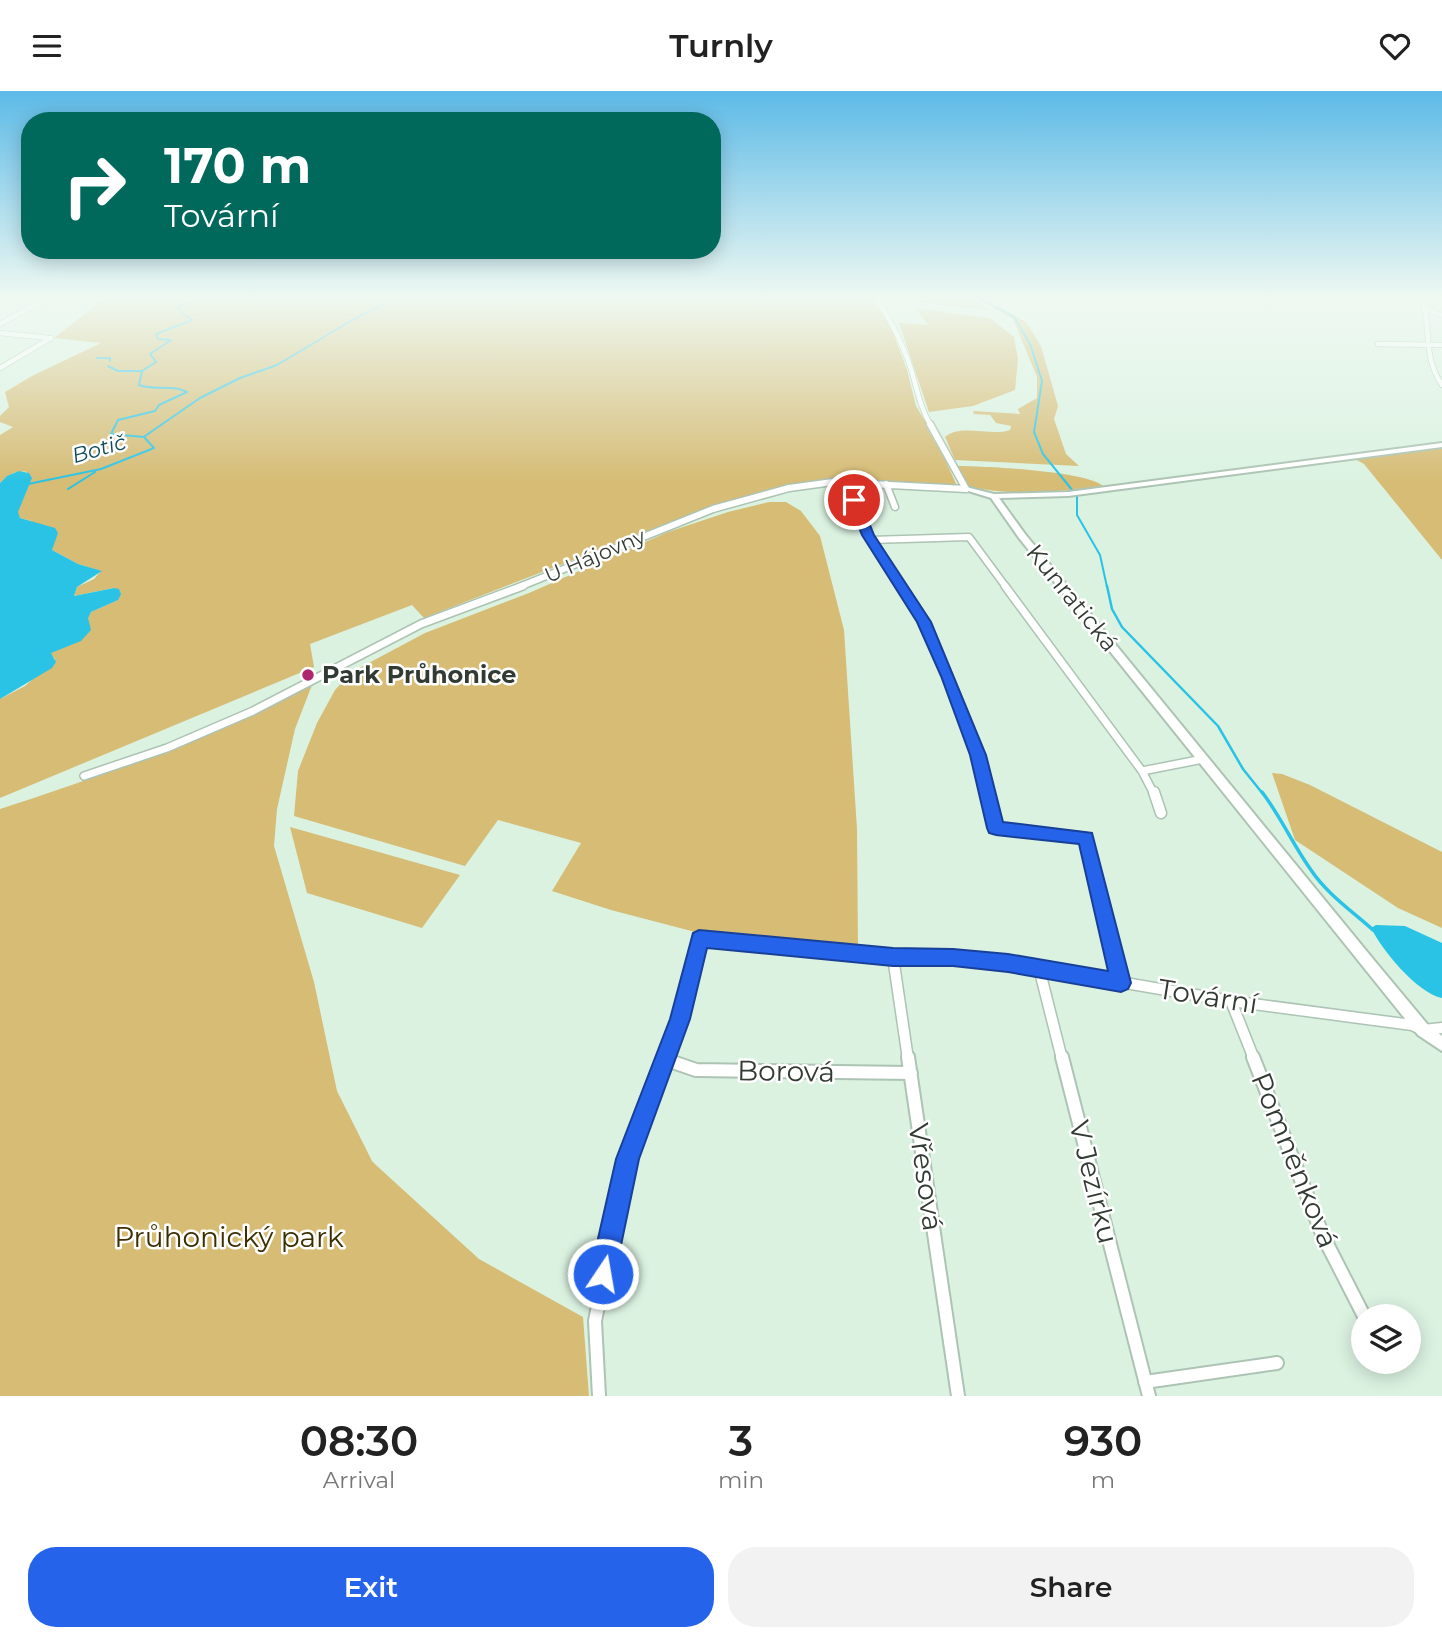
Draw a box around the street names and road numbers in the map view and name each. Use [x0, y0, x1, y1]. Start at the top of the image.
street label: U Hájovny [541, 523, 649, 588]
street label: Kunratická [1020, 538, 1124, 657]
street label: Tovární [1156, 971, 1262, 1021]
street label: Borová [737, 1053, 835, 1089]
street label: Pomněnková [1244, 1067, 1346, 1253]
street label: V Jezírku [1062, 1117, 1126, 1247]
street label: Vřesová [902, 1121, 950, 1233]

